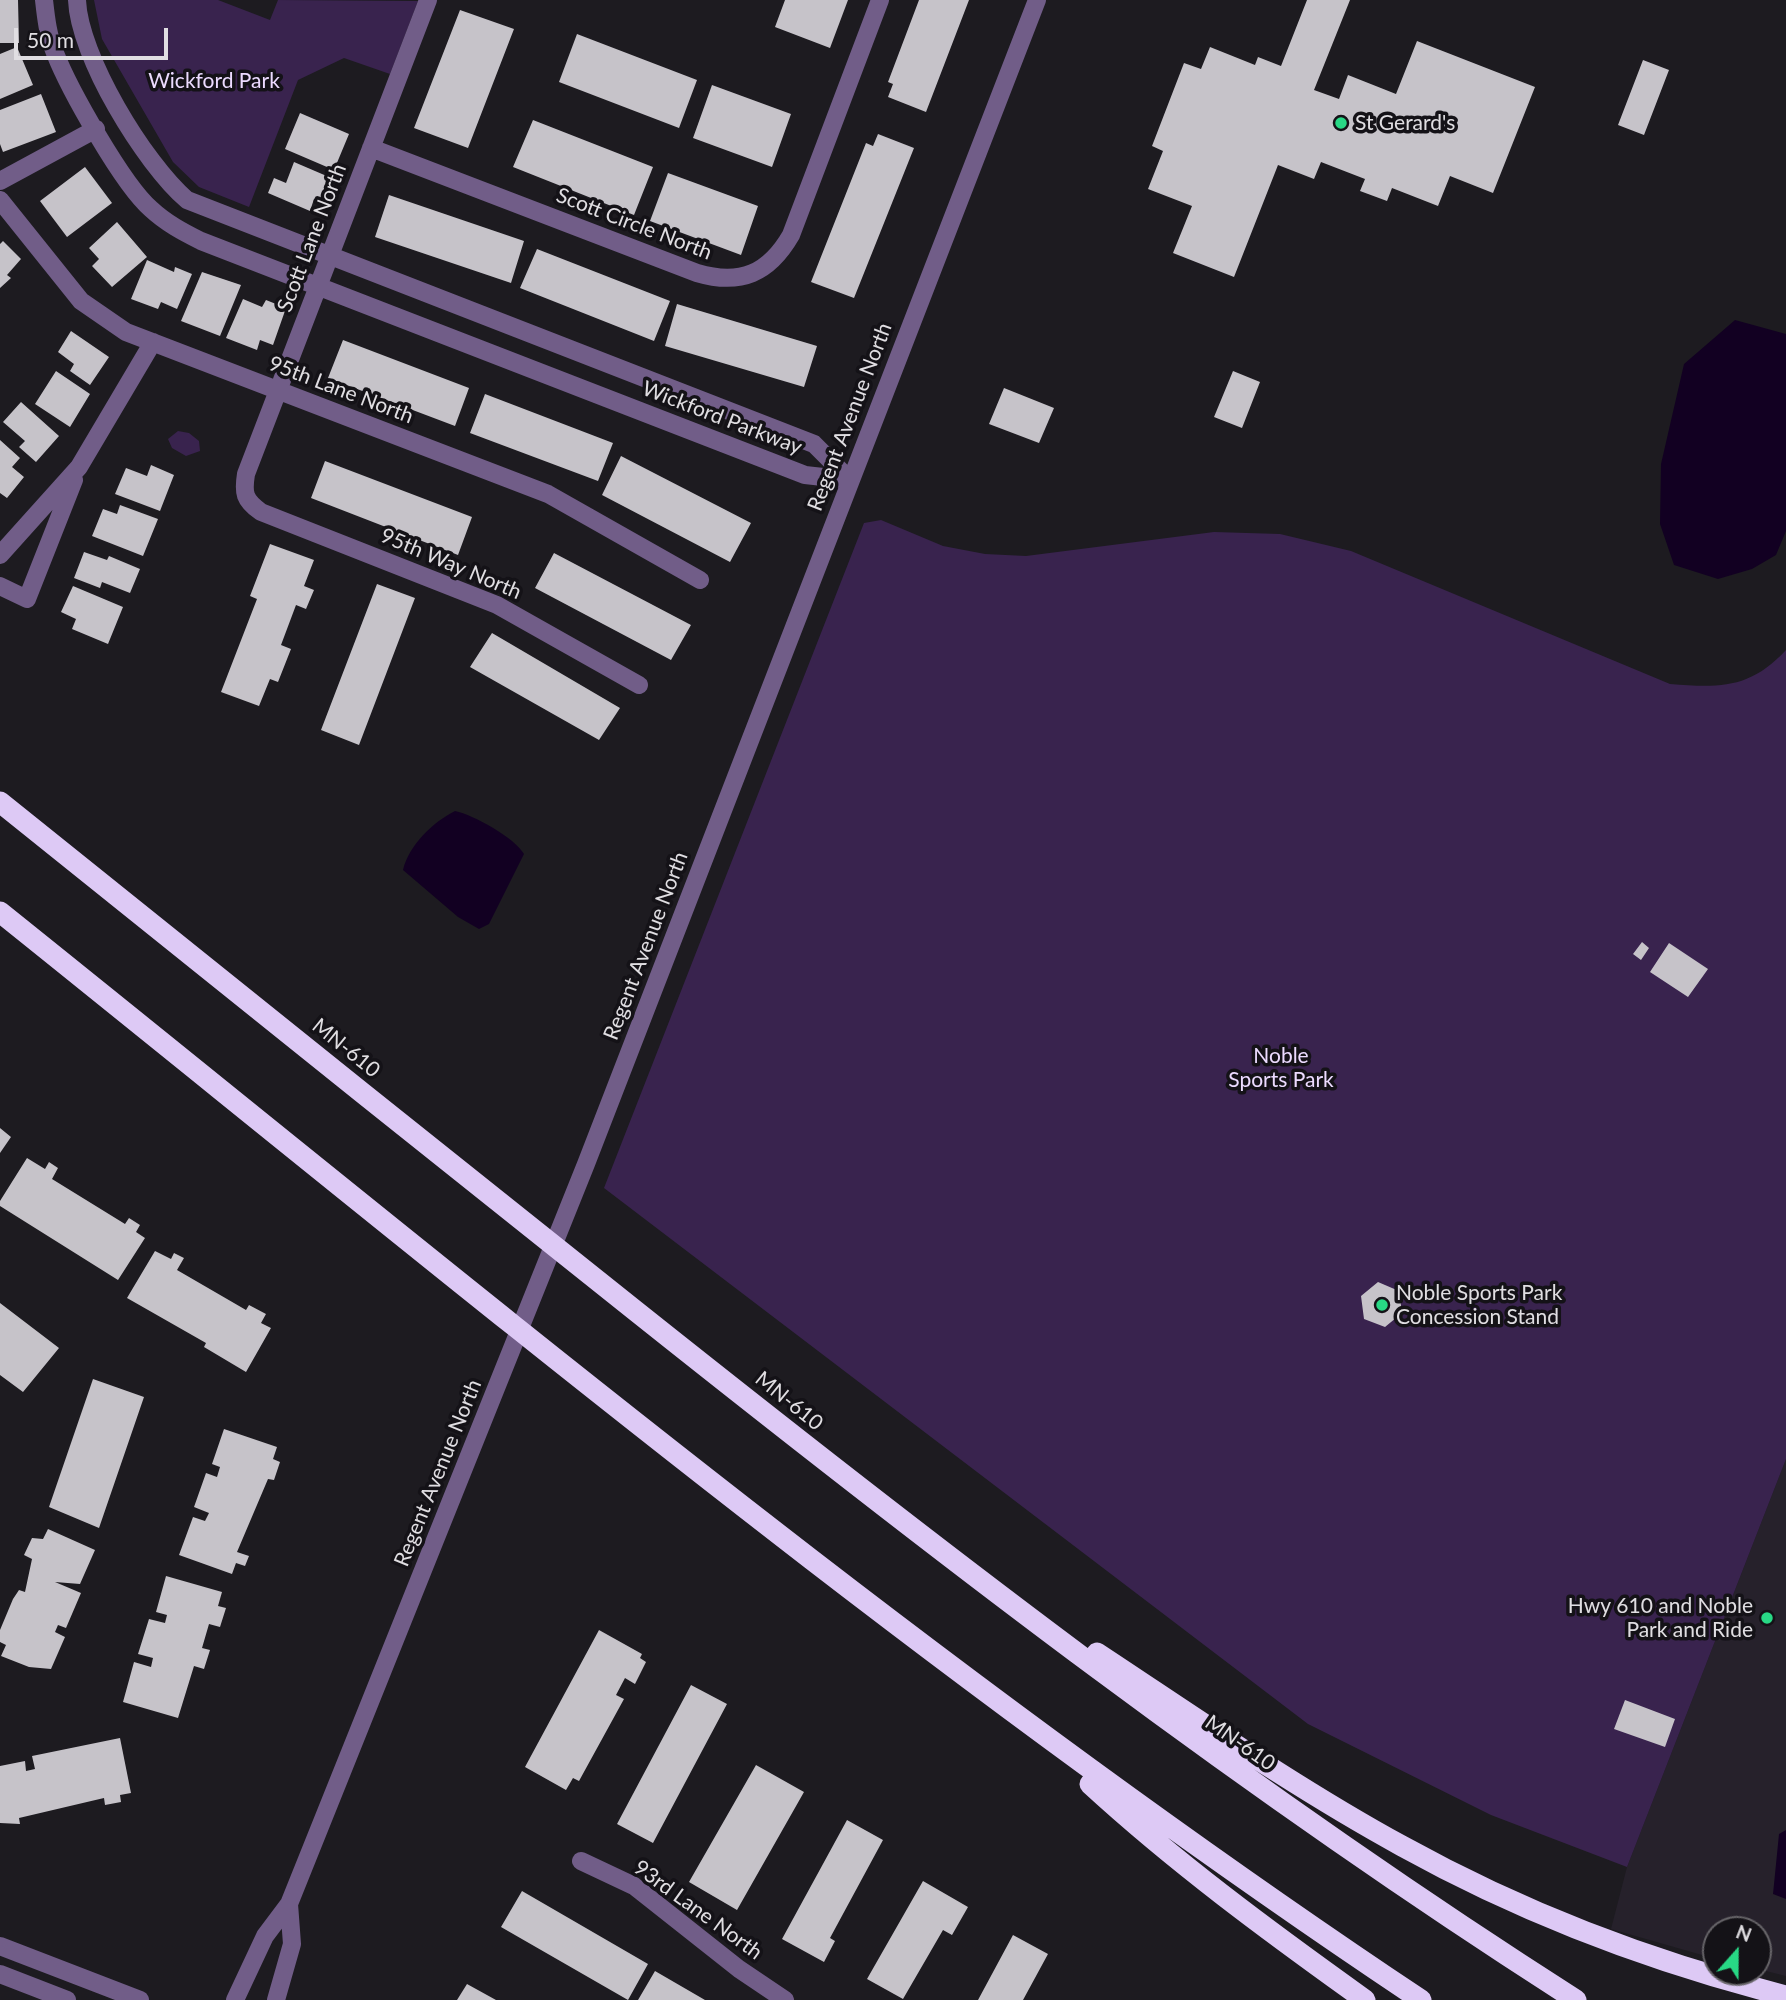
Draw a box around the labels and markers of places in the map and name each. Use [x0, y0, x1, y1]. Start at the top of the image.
place label: St Gerard's [1355, 110, 1455, 136]
marker: St Gerard's [1333, 115, 1349, 131]
place label: Noble Sports Park Concession Stand [1396, 1280, 1562, 1330]
marker: Noble Sports Park Concession Stand [1374, 1297, 1390, 1313]
place label: Hwy 610 and Noble Park and Ride [1568, 1593, 1753, 1643]
marker: Hwy 610 and Noble Park and Ride [1759, 1610, 1775, 1626]

